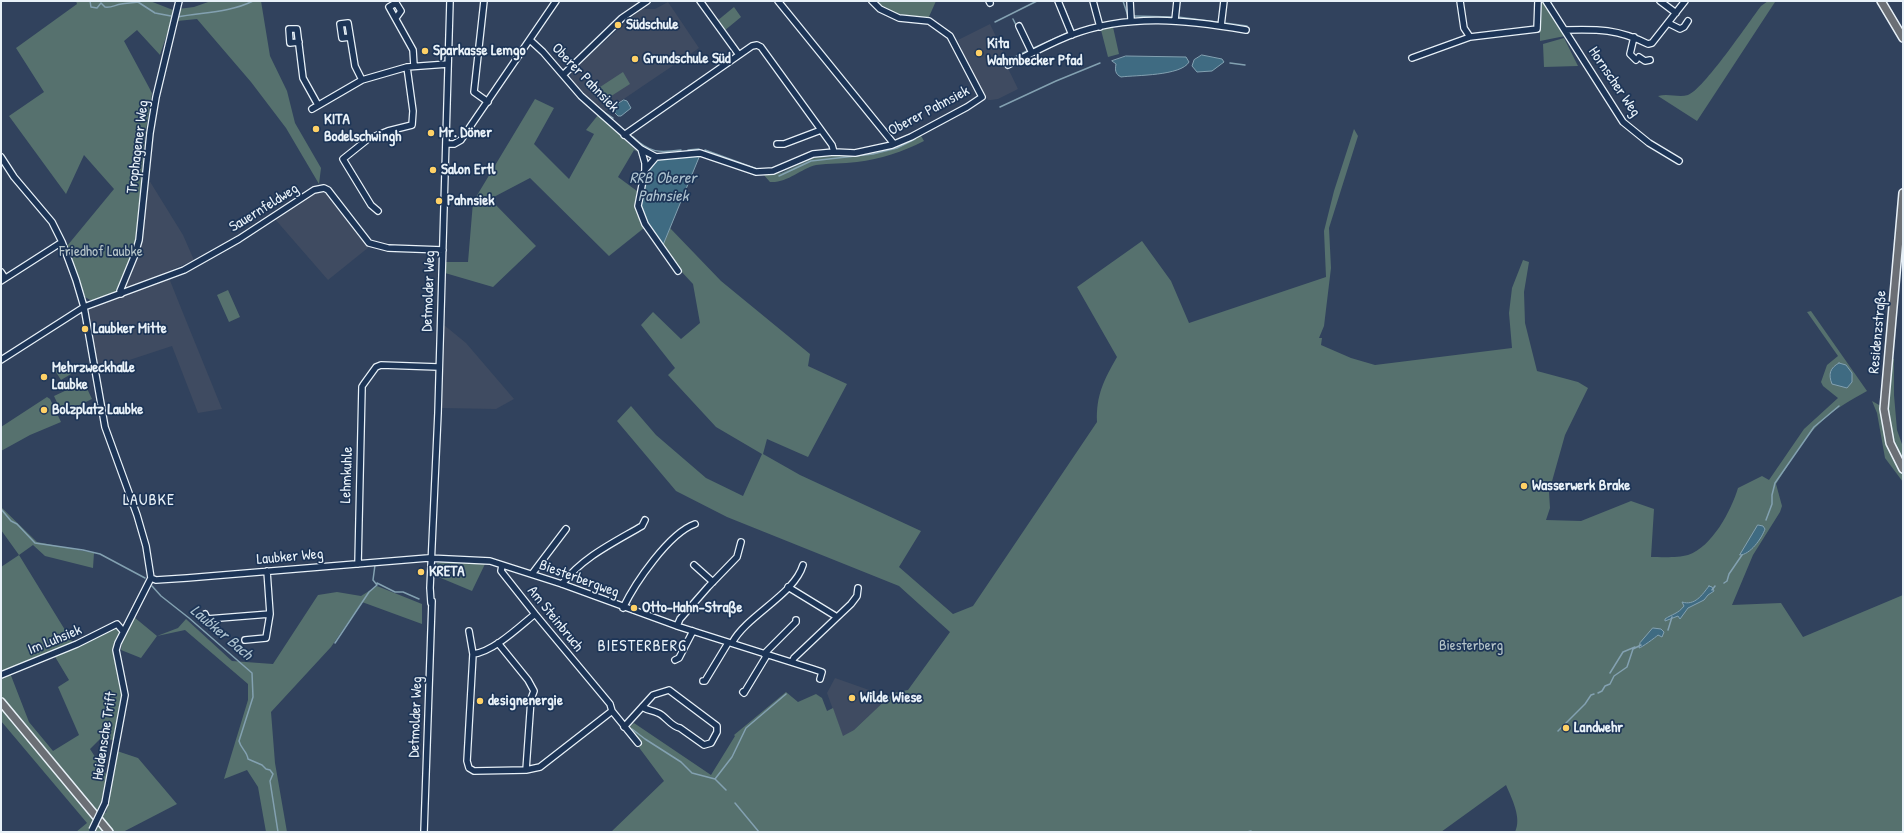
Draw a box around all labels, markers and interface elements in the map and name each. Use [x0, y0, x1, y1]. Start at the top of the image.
place label: Südschule [626, 16, 679, 34]
marker: Südschule [613, 20, 623, 30]
place label: Kita Wahmbecker Pfad [987, 35, 1082, 70]
street label: Oberer Pahnsiek [548, 40, 622, 116]
place label: Sparkasse Lemgo [433, 42, 526, 60]
street label: Hornscher Weg [1584, 44, 1644, 120]
marker: Sparkasse Lemgo [420, 46, 430, 56]
marker: Kita Wahmbecker Pfad [974, 48, 984, 58]
place label: Grundschule Süd [643, 50, 731, 68]
marker: Grundschule Süd [630, 54, 640, 64]
street label: Oberer Pahnsiek [885, 82, 973, 140]
street label: Trophagener Weg [123, 99, 153, 195]
place label: KITA Bodelschwingh [324, 111, 401, 146]
marker: KITA Bodelschwingh [311, 124, 321, 134]
place label: Mr. Döner [439, 124, 492, 142]
marker: Mr. Döner [426, 128, 436, 138]
place label: Salon Ertl [441, 161, 496, 179]
marker: Salon Ertl [428, 165, 438, 175]
water label: RRB Oberer Pahnsiek [630, 169, 696, 207]
street label: Sauernfeldweg [226, 180, 302, 236]
place label: Pahnsiek [447, 192, 495, 210]
marker: Pahnsiek [434, 196, 444, 206]
park label: Friedhof Laubke [59, 243, 143, 261]
street label: Detmolder Weg [419, 250, 439, 332]
street label: Residenzstraße [1865, 290, 1891, 374]
place label: Laubker Mitte [93, 320, 167, 338]
marker: Laubker Mitte [80, 324, 90, 334]
place label: Mehrzweckhalle Laubke [52, 359, 135, 394]
marker: Mehrzweckhalle Laubke [39, 372, 49, 382]
place label: Bolzplatz Laubke [52, 401, 143, 419]
marker: Bolzplatz Laubke [39, 405, 49, 415]
street label: Lehmkuhle [337, 446, 357, 504]
place label: Wasserwerk Brake [1532, 477, 1630, 495]
marker: Wasserwerk Brake [1519, 481, 1529, 491]
district label: LAUBKE [123, 491, 175, 511]
street label: Laubker Weg [256, 545, 324, 569]
street label: Biesterbergweg [537, 556, 621, 602]
place label: KRETA [429, 563, 465, 581]
marker: KRETA [416, 567, 426, 577]
street label: Am Steinbruch [523, 583, 587, 655]
place label: Otto-Hahn-Straße [642, 599, 742, 617]
water label: Laubker Bach [186, 601, 256, 665]
marker: Otto-Hahn-Straße [629, 603, 639, 613]
street label: Im Luhsiek [25, 621, 85, 659]
district label: BIESTERBERG [597, 637, 687, 657]
park label: Biesterberg [1439, 637, 1503, 655]
street label: Detmolder Weg [406, 676, 426, 758]
place label: Wilde Wiese [860, 689, 922, 707]
street label: Heidensche Trift [89, 691, 121, 781]
place label: designenergie [488, 692, 563, 710]
marker: Wilde Wiese [847, 693, 857, 703]
marker: designenergie [475, 696, 485, 706]
place label: Landwehr [1574, 719, 1623, 737]
marker: Landwehr [1561, 723, 1571, 733]

